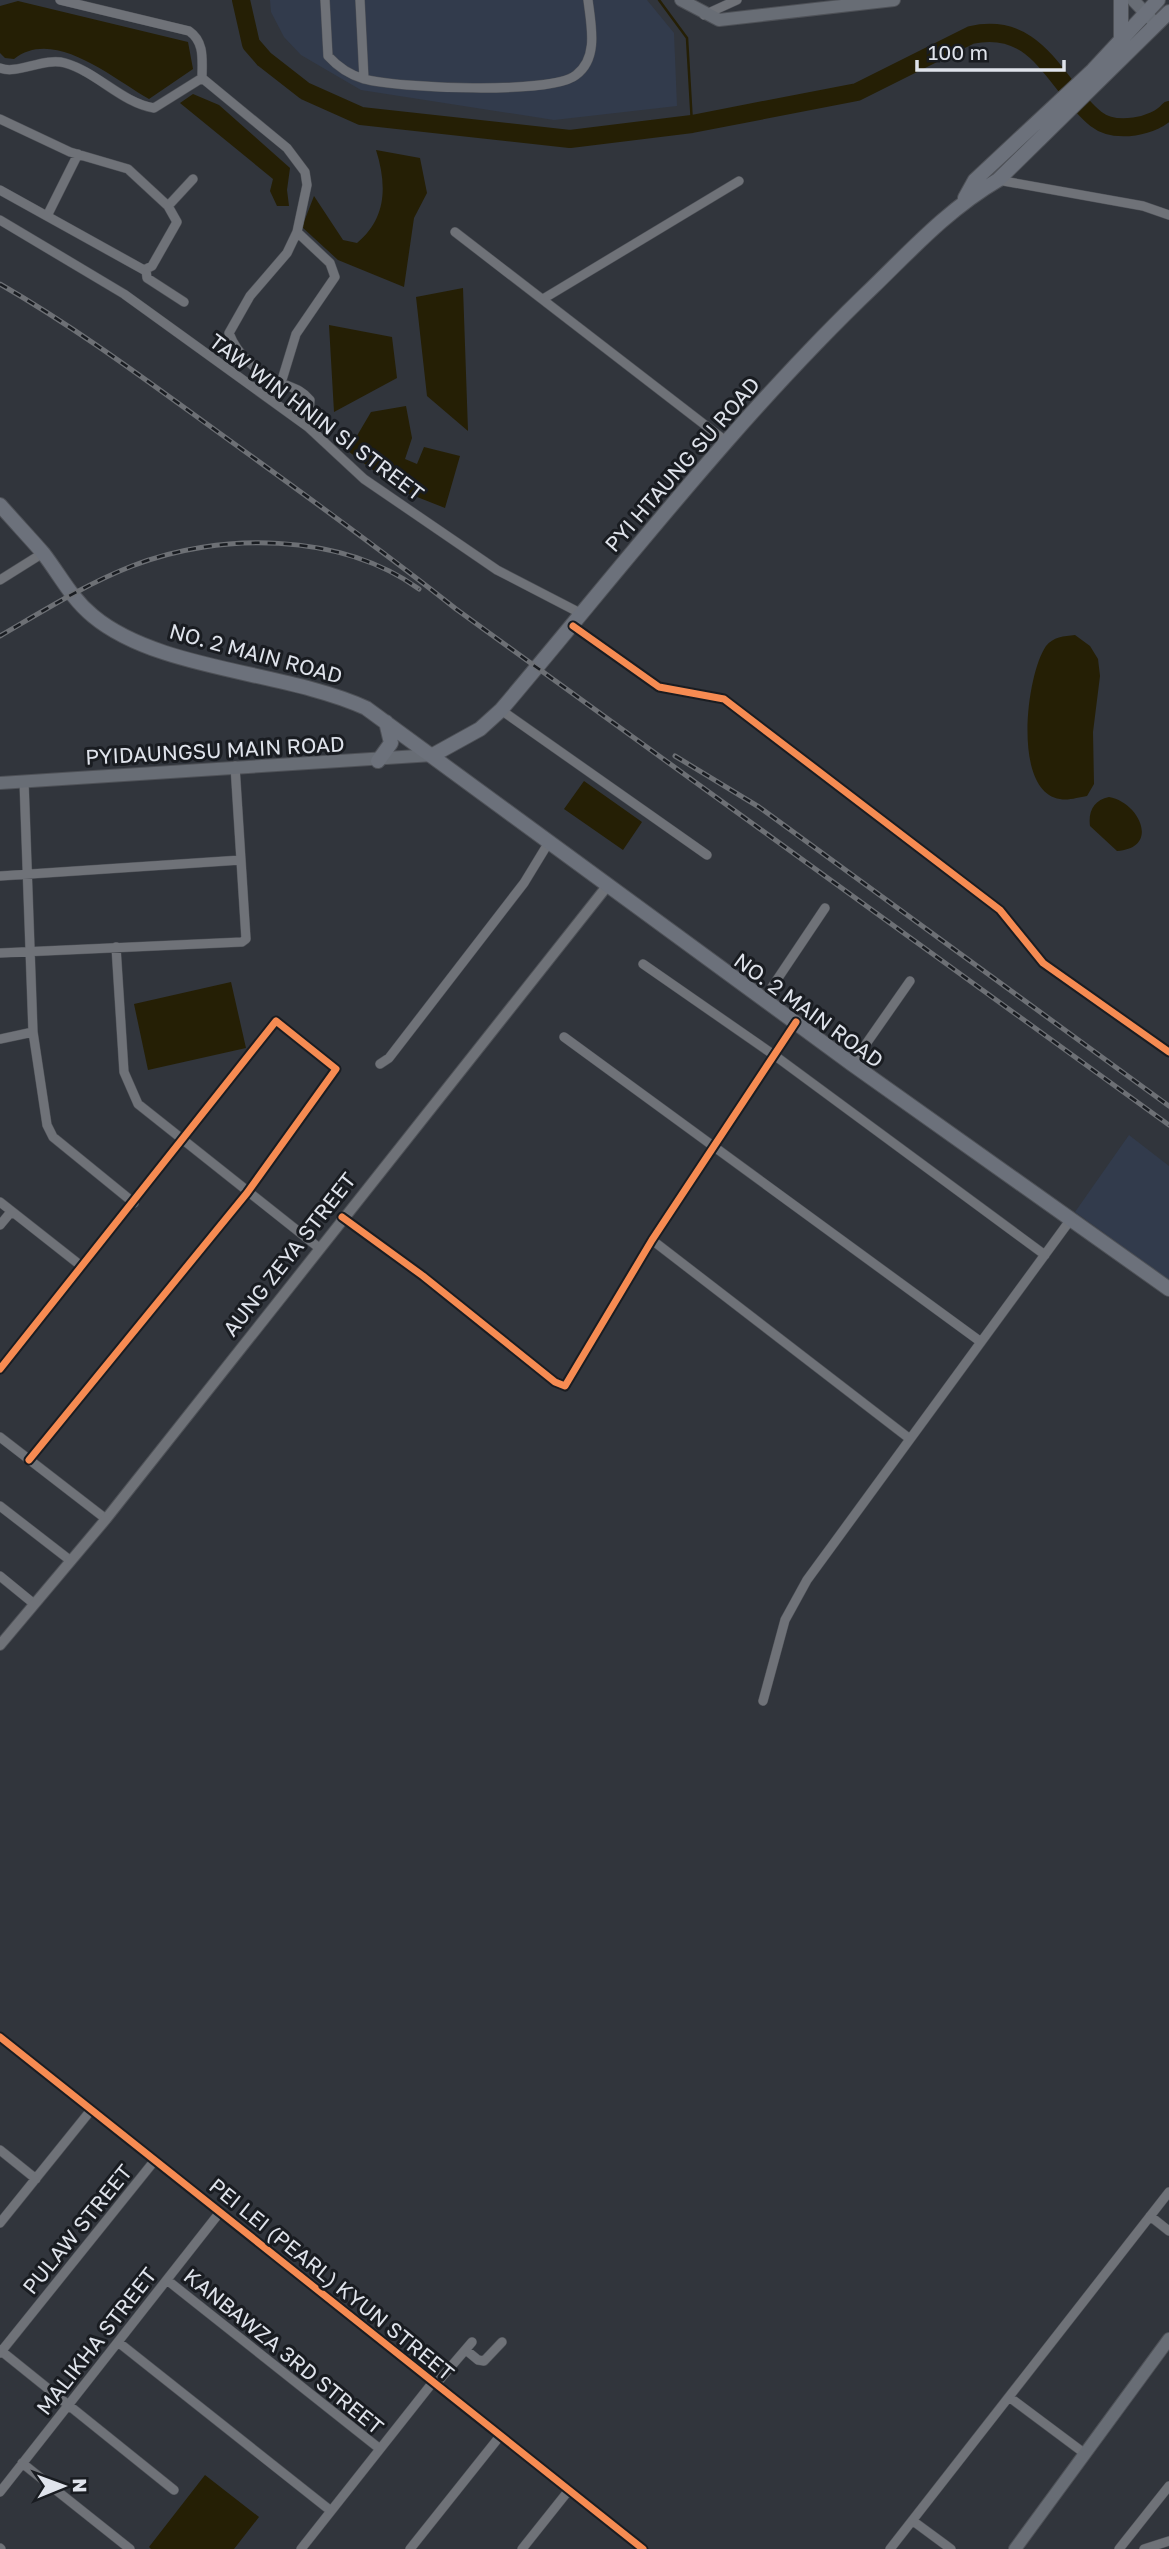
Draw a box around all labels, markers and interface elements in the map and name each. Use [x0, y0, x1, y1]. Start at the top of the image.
scale bar [917, 28, 1064, 72]
text: 100 m [928, 39, 988, 65]
street label: TAW WIN HNIN SI STREET [205, 328, 429, 506]
street label: PYI HTAUNG SU ROAD [599, 371, 765, 557]
street label: NO. 2 MAIN ROAD [167, 617, 345, 689]
street label: PYIDAUNGSU MAIN ROAD [85, 730, 345, 770]
street label: NO. 2 MAIN ROAD [729, 947, 889, 1073]
street label: AUNG ZEYA STREET [217, 1167, 361, 1341]
street label: PULAW STREET [17, 2159, 137, 2299]
street label: PEI LEI (PEARL) KYUN STREET [204, 2172, 460, 2386]
street label: MALIKHA STREET [30, 2262, 162, 2420]
street label: KANBAWZA 3RD STREET [179, 2262, 389, 2440]
north arrow [28, 2451, 98, 2521]
text: N [69, 2478, 92, 2493]

